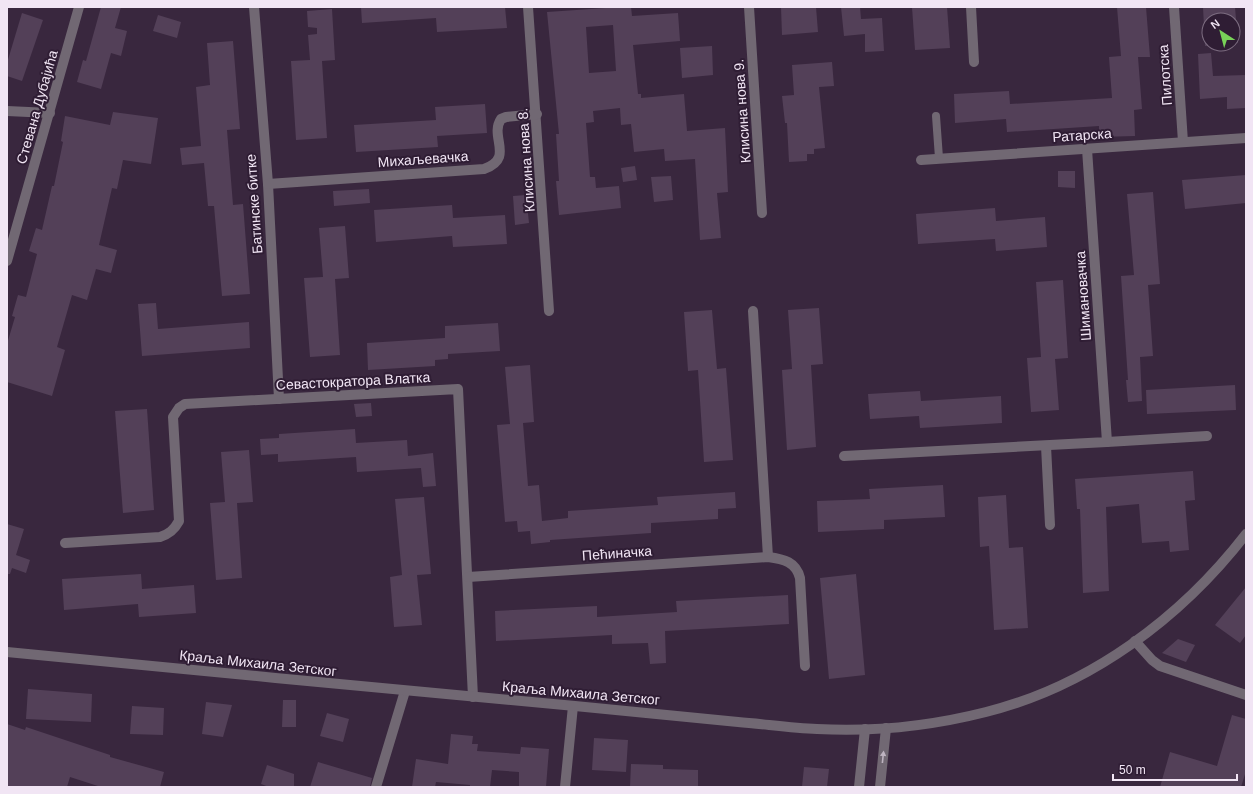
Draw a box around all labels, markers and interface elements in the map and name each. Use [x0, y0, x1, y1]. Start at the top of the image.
north arrow [1201, 12, 1241, 52]
text: N [1208, 17, 1222, 31]
street label: Пилотска [1155, 44, 1175, 106]
street label: Стевана Дубајића [13, 48, 61, 166]
street label: Клисина нова 9. [730, 58, 754, 164]
street label: Клисина нова 8. [514, 107, 538, 213]
street label: Ратарска [1052, 125, 1112, 145]
street label: Михаљевачка [377, 148, 469, 170]
street label: Батинске битке [243, 153, 265, 254]
street label: Шимановачка [1072, 250, 1094, 341]
street label: Севастократора Влатка [275, 369, 431, 393]
street label: Пећиначка [581, 543, 653, 563]
street label: Краља Михаила Зетског [179, 647, 337, 679]
street label: Краља Михаила Зетског [502, 678, 660, 708]
one-way arrow [880, 751, 886, 764]
scale bar [1113, 756, 1237, 782]
text: 50 m [1119, 763, 1146, 777]

